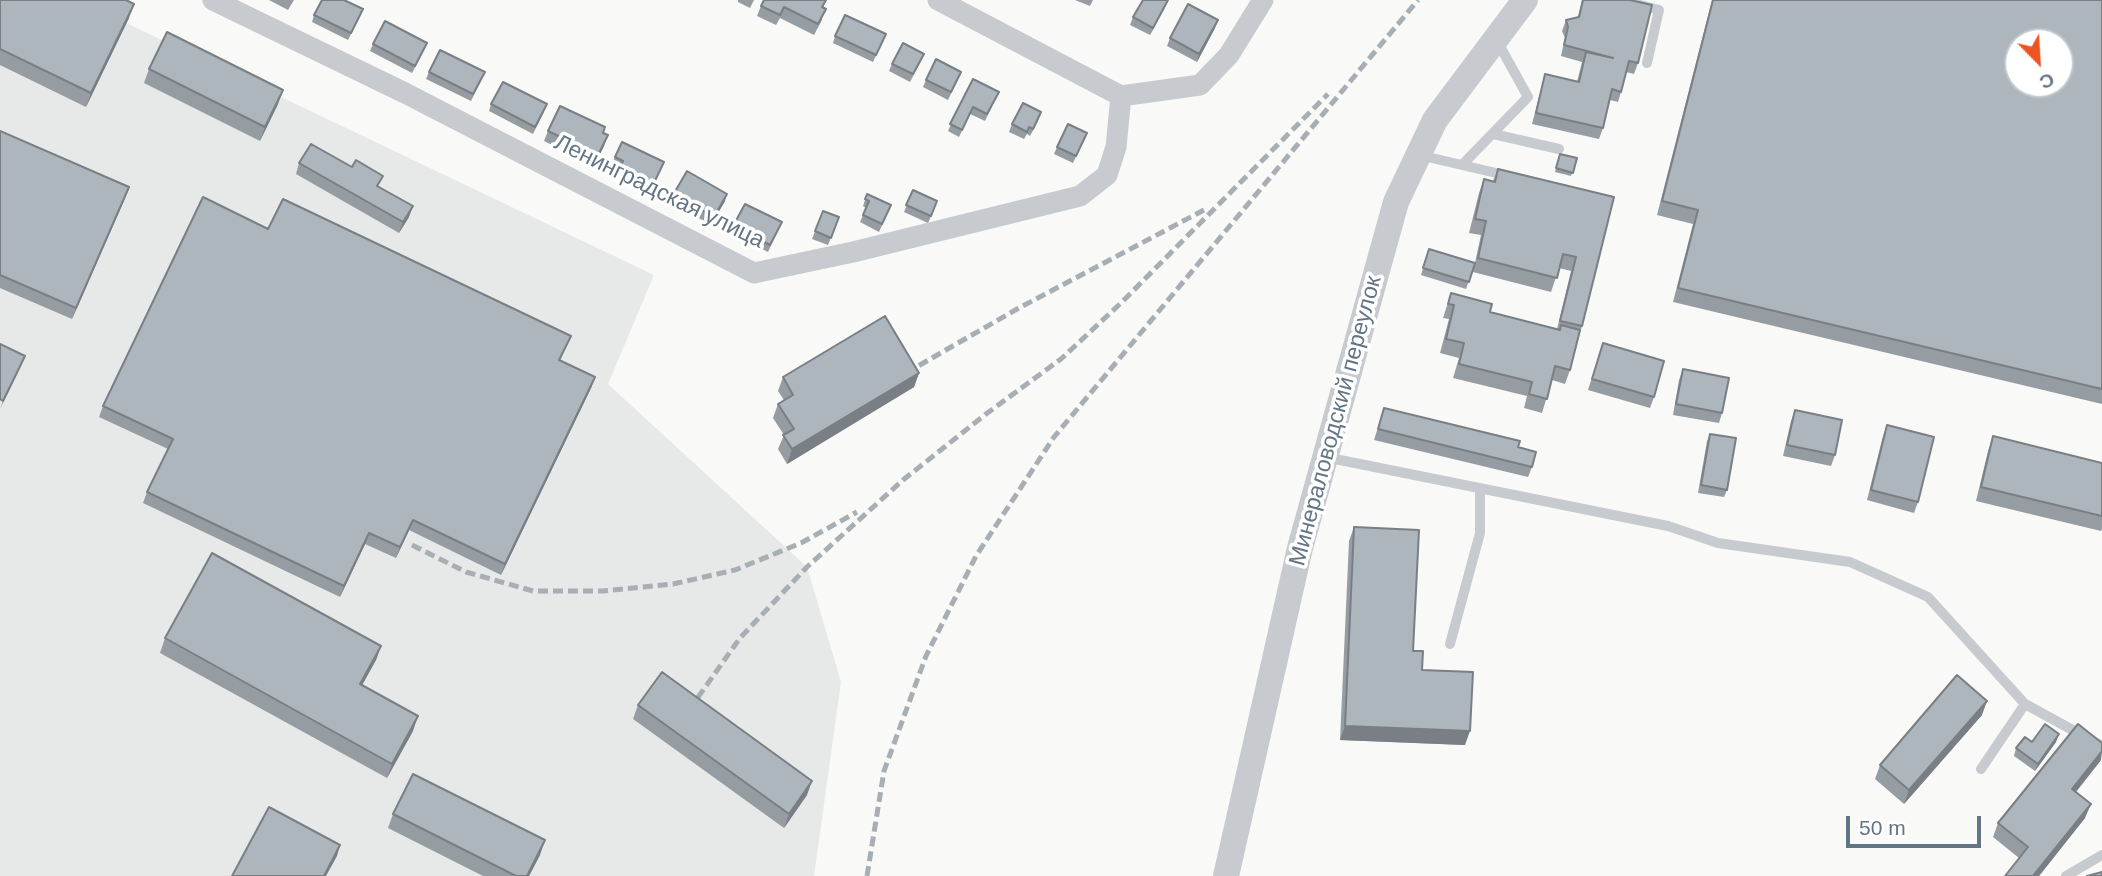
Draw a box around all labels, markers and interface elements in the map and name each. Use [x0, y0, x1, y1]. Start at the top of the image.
north arrow [2004, 28, 2074, 98]
text: С [2036, 68, 2057, 93]
street label: Ленинградская улица [549, 129, 769, 255]
street label: Минераловодский переулок [1284, 273, 1388, 569]
scale bar [1850, 802, 1985, 846]
text: 50 m [1859, 816, 1906, 839]

